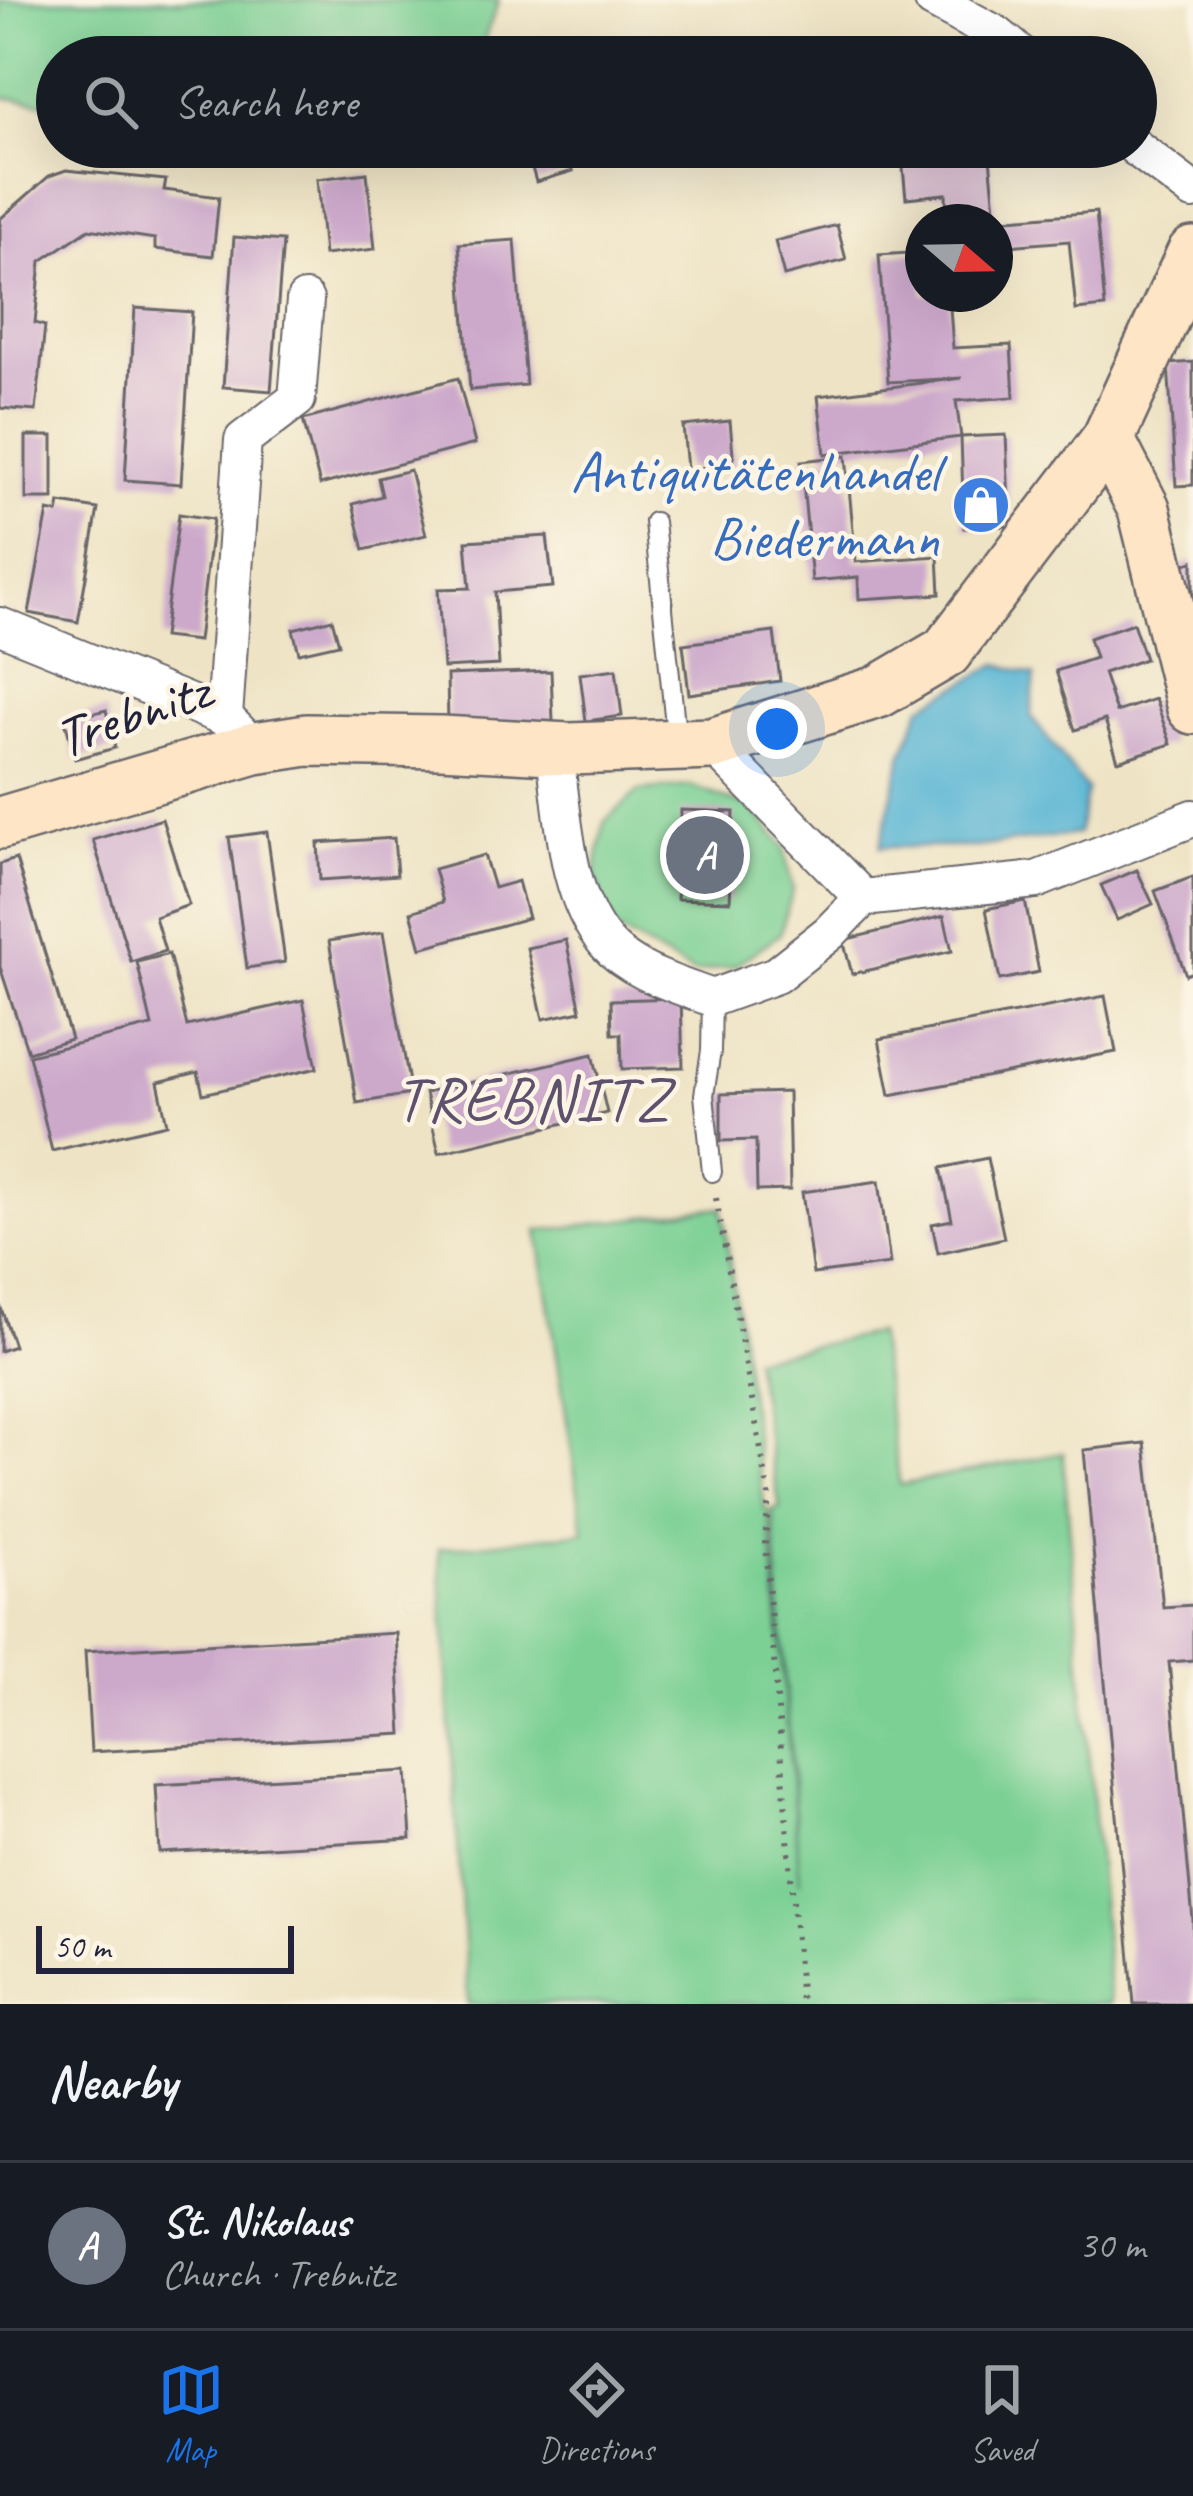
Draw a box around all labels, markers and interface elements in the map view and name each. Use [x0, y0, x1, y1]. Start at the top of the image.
search box [36, 36, 1157, 168]
icon: search [78, 69, 144, 135]
text: Search here [174, 74, 357, 131]
north arrow [905, 204, 1013, 312]
place label: Antiquitätenhandel Biedermann [571, 436, 948, 574]
shop icon: Antiquitätenhandel Biedermann [950, 474, 1012, 536]
street label: Trebnitz [45, 653, 223, 774]
your location [747, 699, 807, 759]
pin: A [666, 810, 744, 900]
district label: TREBNITZ [395, 1060, 677, 1139]
scale bar [36, 1920, 294, 1973]
text: 50 m [54, 1926, 110, 1968]
text: Nearby [48, 2050, 176, 2114]
text: St. Nikolaus [162, 2193, 350, 2250]
text: A [77, 2221, 97, 2270]
text: 30 m [1079, 2221, 1145, 2270]
text: Church · Trebnitz [162, 2250, 394, 2299]
tab: Map [158, 2357, 224, 2471]
tab: Directions [539, 2357, 654, 2471]
tab: Saved [969, 2357, 1035, 2471]

